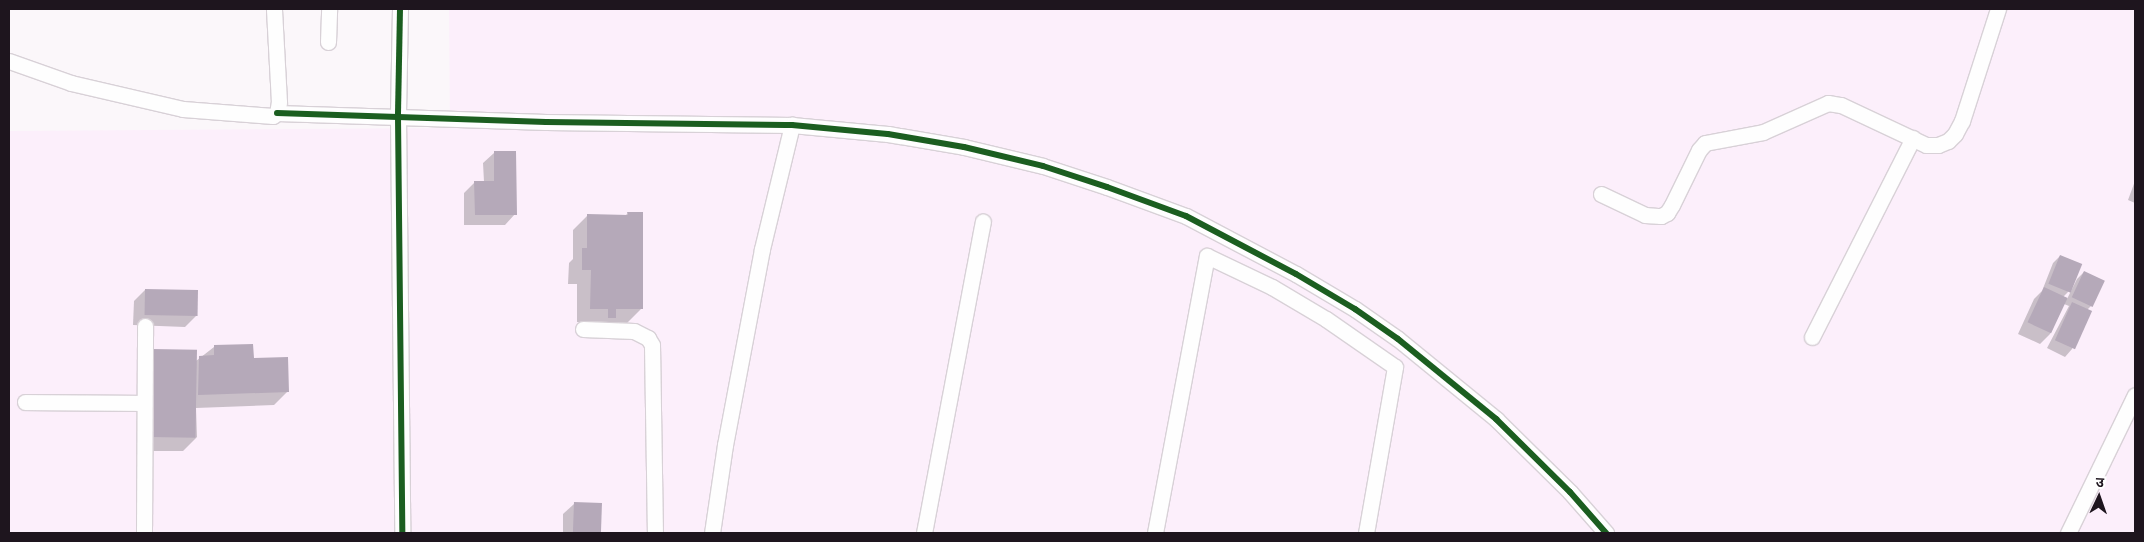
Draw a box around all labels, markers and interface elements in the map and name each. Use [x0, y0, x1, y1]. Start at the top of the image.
north arrow [2074, 472, 2124, 522]
text: उ [2095, 473, 2104, 491]

